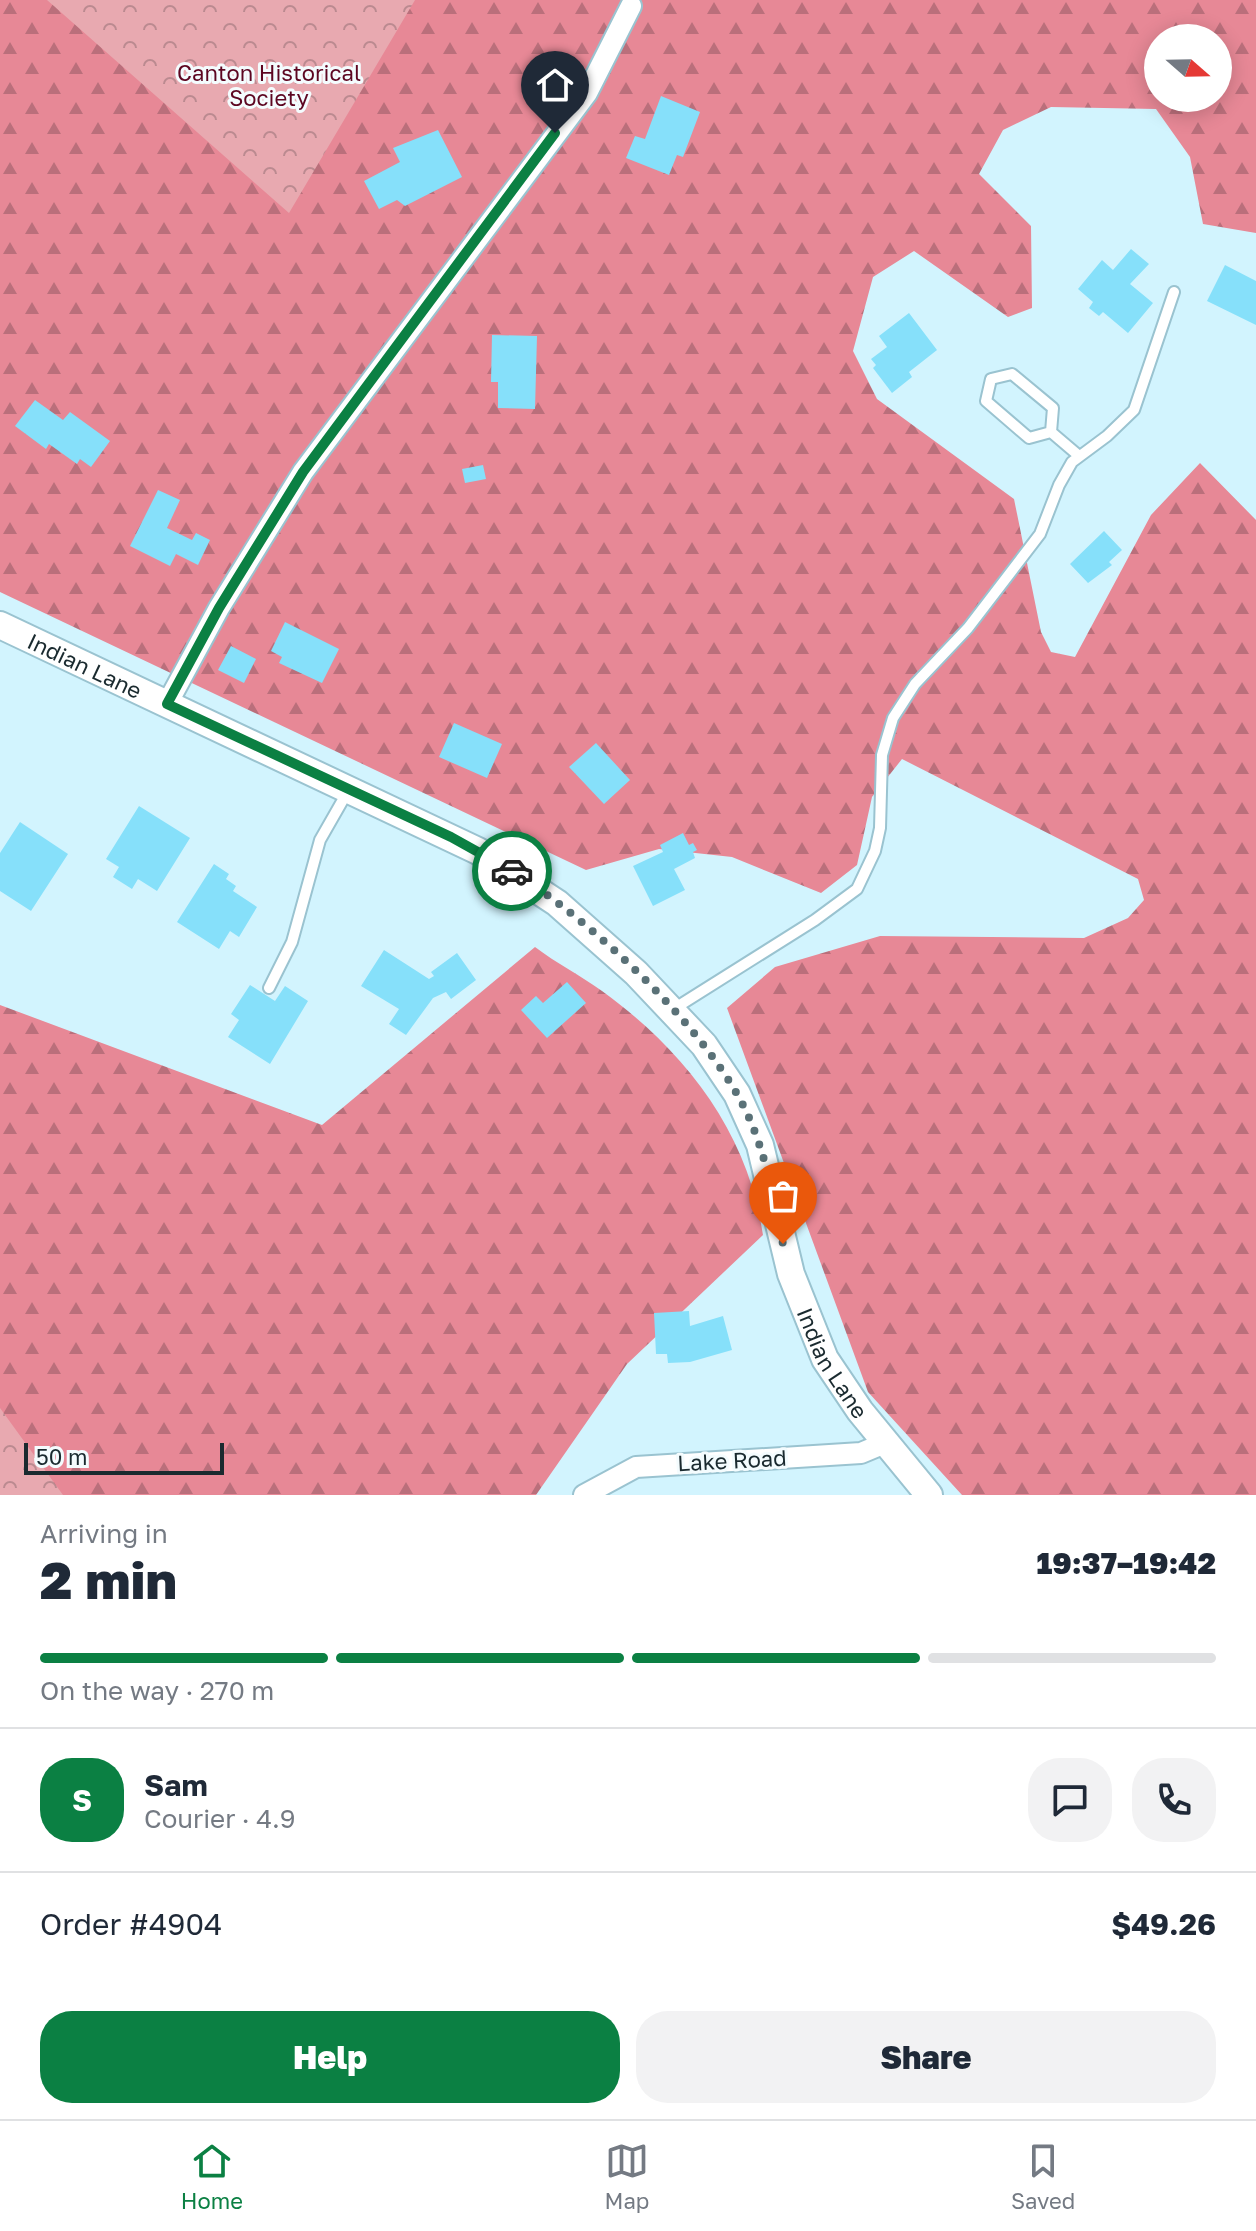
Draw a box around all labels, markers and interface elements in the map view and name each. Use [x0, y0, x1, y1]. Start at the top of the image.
north arrow [1144, 24, 1232, 112]
map controls [1144, 24, 1232, 112]
pin [521, 51, 589, 133]
park label: Canton Historical Society [177, 59, 361, 111]
icon: home [533, 63, 577, 107]
street label: Indian Lane [24, 627, 146, 704]
courier [472, 831, 552, 911]
icon: car [490, 849, 534, 893]
pin [749, 1162, 817, 1244]
icon: bag [761, 1174, 805, 1218]
street label: Indian Lane [792, 1303, 874, 1423]
scale bar [24, 1439, 224, 1475]
text: 50 m [36, 1443, 87, 1470]
street label: Lake Road [677, 1444, 787, 1476]
text: Arriving in [40, 1518, 168, 1549]
text: 19:37–19:42 [1037, 1545, 1216, 1581]
text: 2 min [40, 1548, 177, 1610]
text: On the way · 270 m [40, 1675, 274, 1706]
button: chat [1028, 1758, 1112, 1842]
button: phone [1132, 1758, 1216, 1842]
text: Sam [144, 1767, 208, 1803]
text: S [72, 1782, 92, 1818]
text: Courier · 4.9 [144, 1803, 296, 1834]
text: Order #4904 [40, 1906, 222, 1942]
text: $49.26 [1111, 1906, 1216, 1942]
button: Help [40, 2011, 620, 2103]
button: Share [636, 2011, 1216, 2103]
tab: Home [181, 2139, 243, 2214]
tab: Map [605, 2139, 649, 2214]
tab: Saved [1011, 2139, 1075, 2214]

